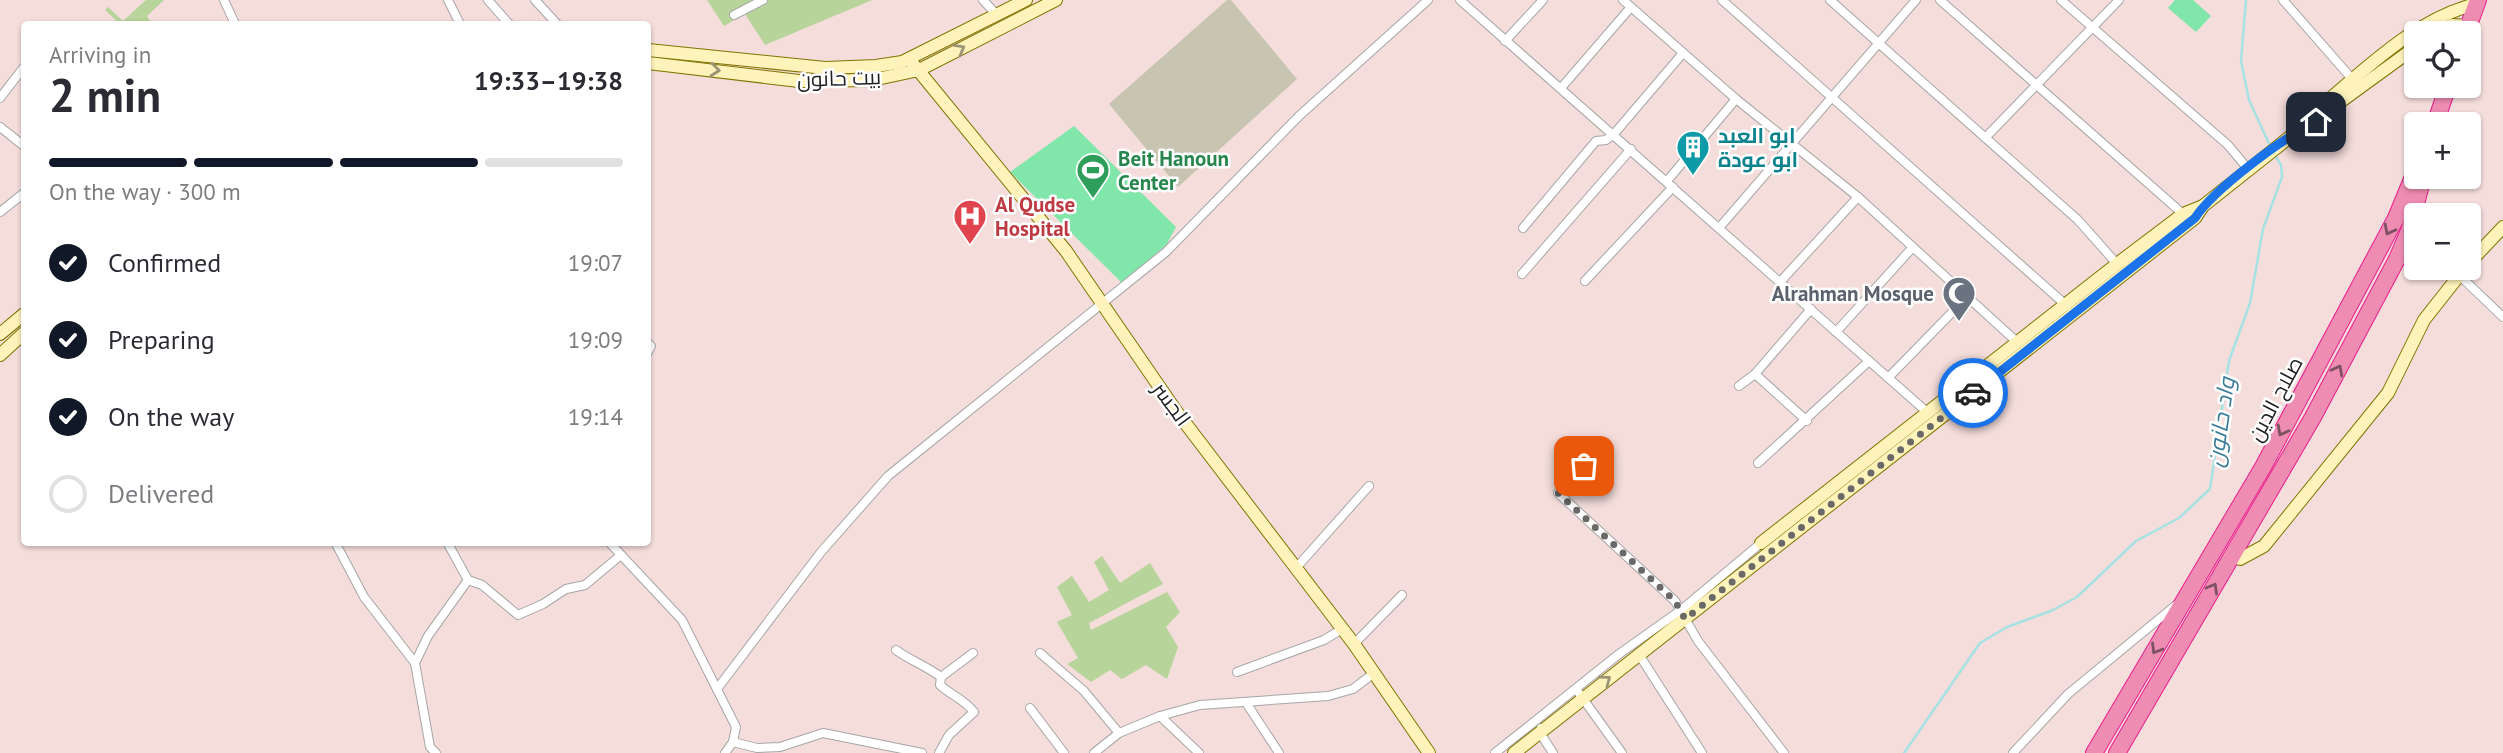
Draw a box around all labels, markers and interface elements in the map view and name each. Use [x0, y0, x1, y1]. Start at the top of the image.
map controls [2404, 21, 2481, 280]
button: locate [2404, 21, 2481, 98]
text: Arriving in [49, 40, 151, 69]
one-way arrow [953, 44, 966, 57]
one-way arrow [710, 63, 721, 78]
street label: بيت حانون [796, 63, 882, 93]
text: 19:33–19:38 [474, 64, 623, 97]
text: 2 min [49, 65, 161, 125]
pin [2286, 92, 2346, 152]
icon: home [2297, 103, 2335, 141]
button: + [2404, 112, 2481, 189]
place label: ابو العبد ابو عودة [1718, 122, 1798, 173]
building icon: ابو العبد ابو عودة [1674, 128, 1712, 177]
place label: Beit Hanoun Center [1118, 145, 1229, 196]
sports icon: Beit Hanoun Center [1074, 151, 1112, 200]
text: On the way · 300 m [49, 177, 241, 206]
place label: Al Qudse Hospital [995, 191, 1075, 242]
hospital icon: Al Qudse Hospital [951, 197, 989, 246]
button: − [2404, 203, 2481, 280]
one-way arrow [2384, 223, 2398, 235]
icon: check [49, 244, 87, 282]
text: Confirmed [108, 246, 221, 279]
text: 19:07 [568, 248, 623, 277]
mosque icon: Alrahman Mosque [1940, 274, 1978, 323]
place label: Alrahman Mosque [1772, 280, 1934, 307]
icon: check [49, 321, 87, 359]
text: Preparing [108, 323, 215, 356]
text: 19:09 [568, 325, 623, 354]
street label: صلاح الدين [2241, 352, 2309, 446]
courier [1938, 358, 2008, 428]
one-way arrow [2330, 364, 2343, 377]
icon: car [1954, 374, 1992, 412]
water label: واد حانون [2199, 374, 2241, 469]
street label: الجسر [1146, 376, 1197, 431]
icon: check [49, 398, 87, 436]
text: On the way [108, 400, 234, 433]
text: 19:14 [568, 402, 623, 431]
one-way arrow [2277, 423, 2291, 436]
pin [1554, 436, 1614, 496]
icon: bag [1565, 447, 1603, 485]
text: Delivered [108, 477, 214, 510]
one-way arrow [2205, 583, 2218, 596]
one-way arrow [2151, 641, 2164, 654]
one-way arrow [1598, 676, 1610, 689]

